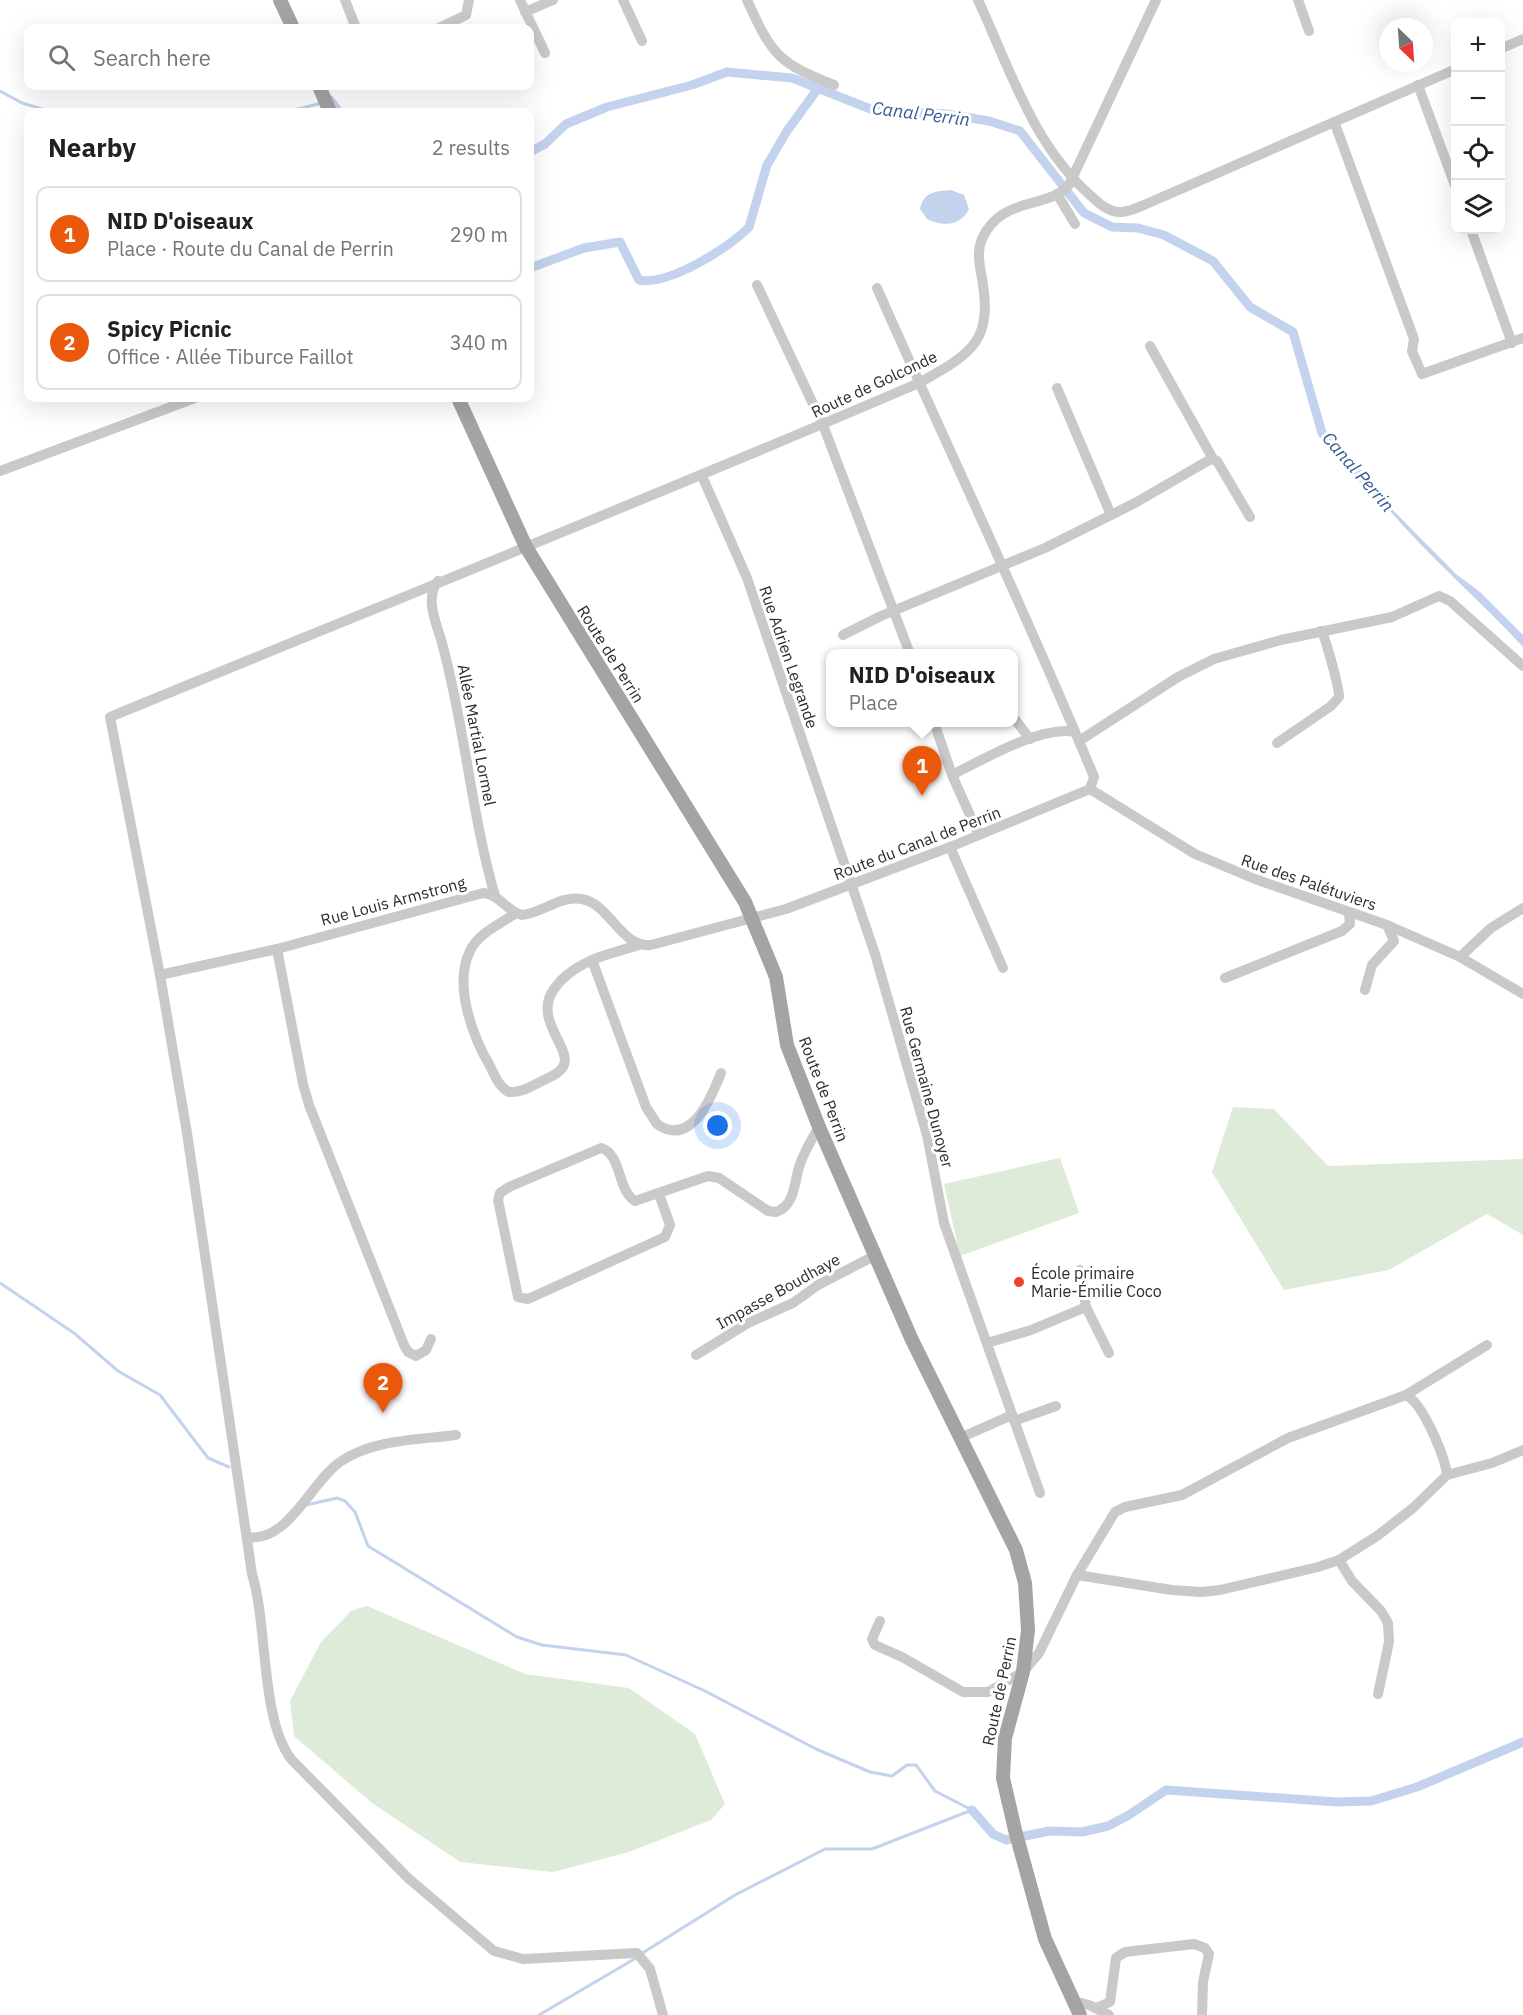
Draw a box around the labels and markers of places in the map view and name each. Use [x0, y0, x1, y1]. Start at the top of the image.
pin: 1 [902, 746, 942, 796]
place label: École primaire Marie-Émilie Coco [1031, 1262, 1162, 1301]
marker: École primaire Marie-Émilie Coco [1012, 1275, 1026, 1289]
pin: 2 [364, 1364, 403, 1413]

